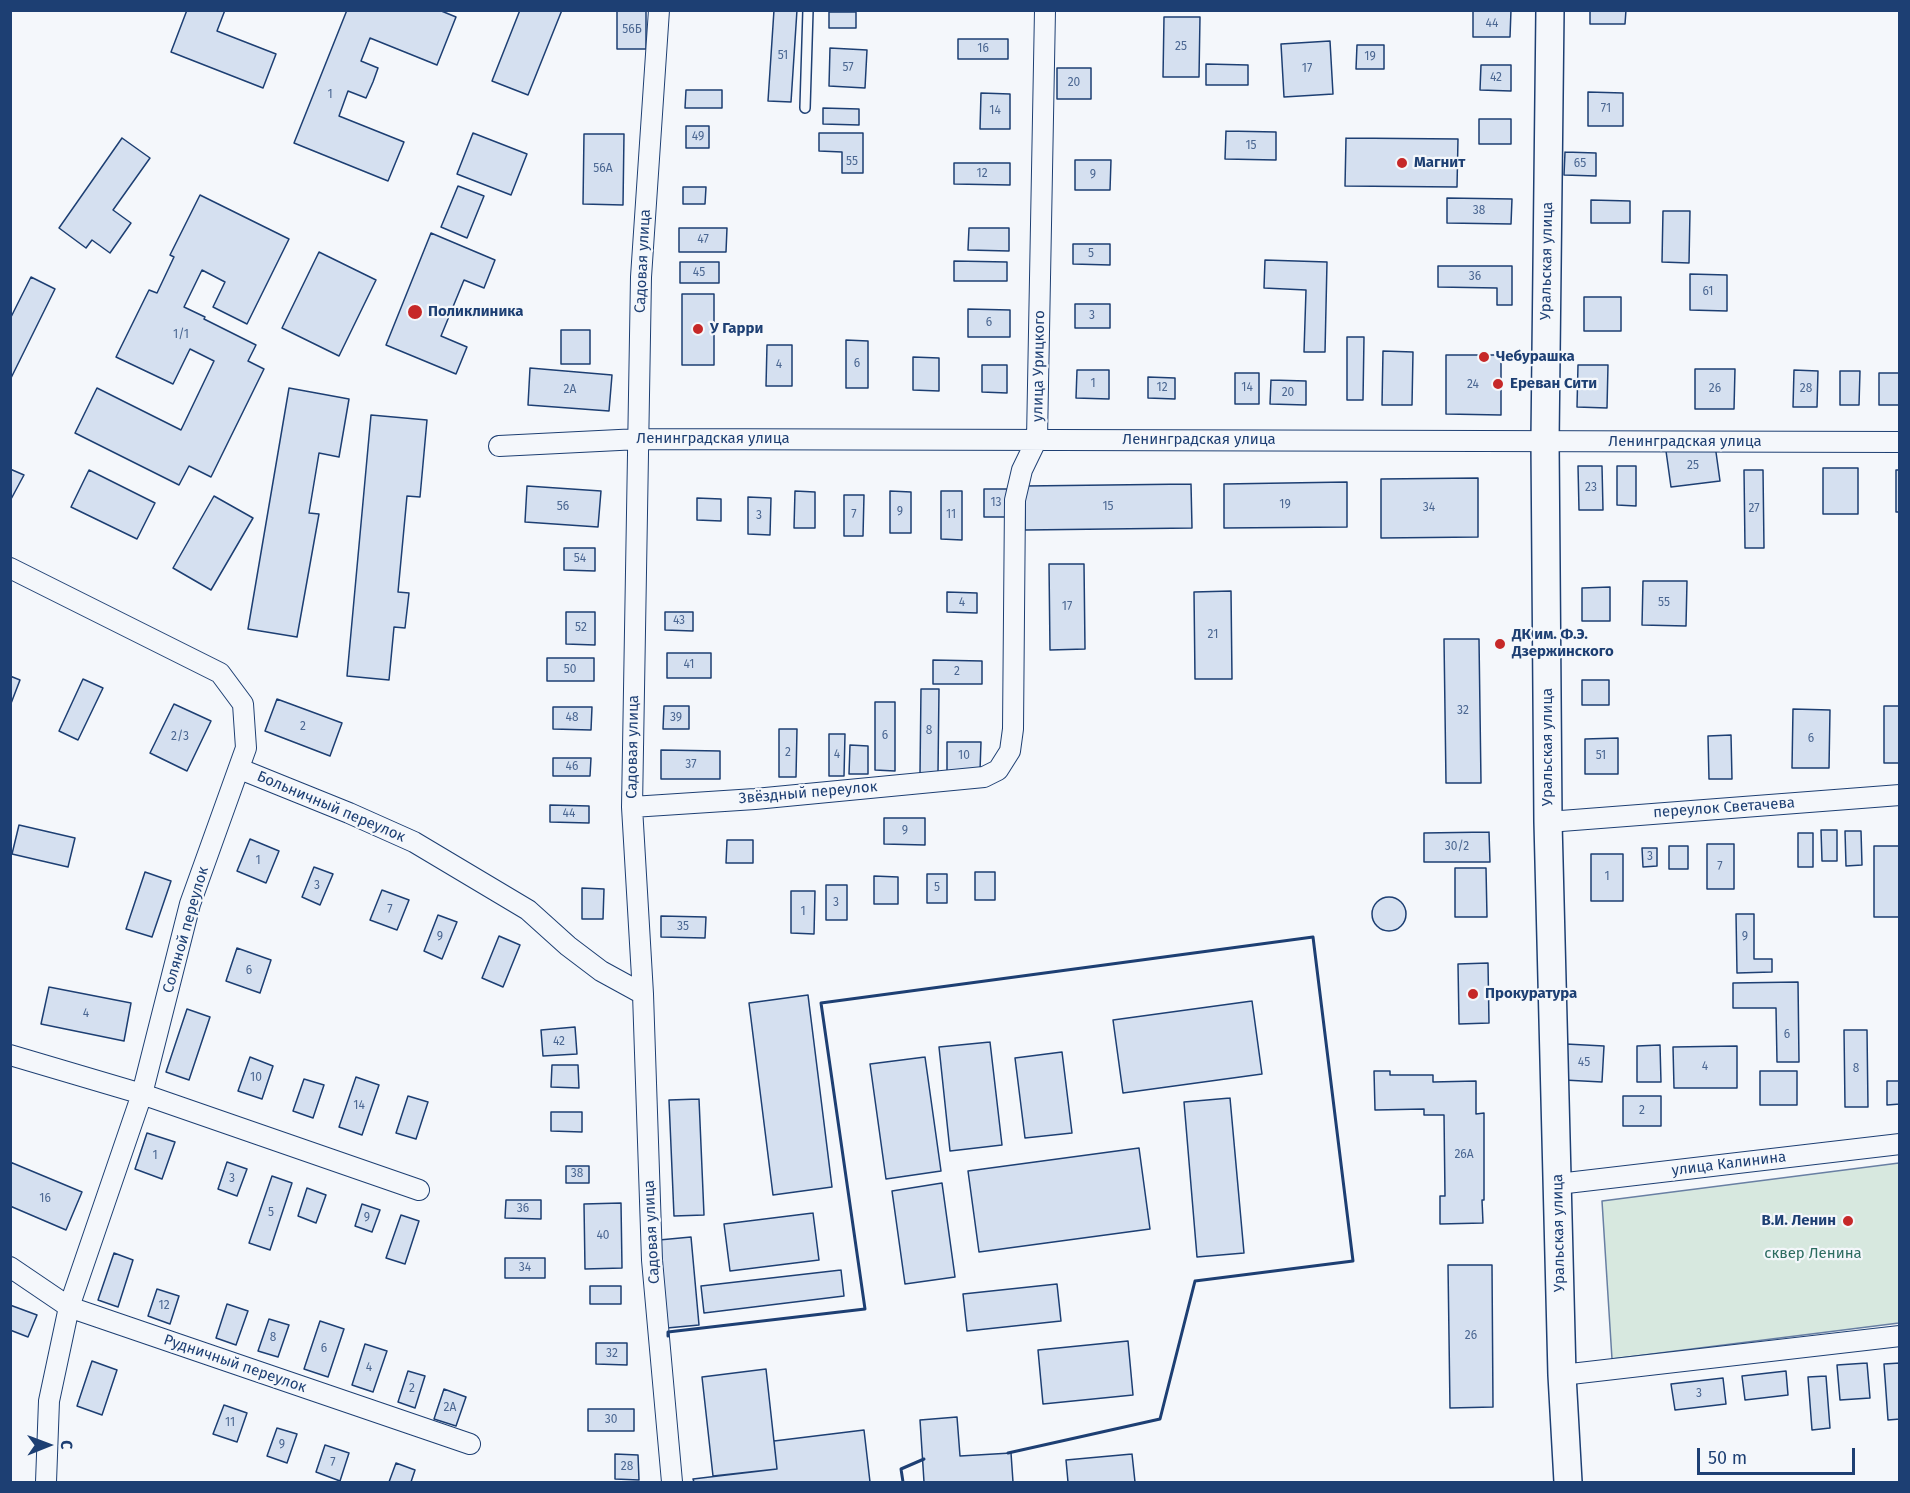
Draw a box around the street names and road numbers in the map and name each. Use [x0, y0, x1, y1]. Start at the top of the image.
street label: Уральская улица [1537, 202, 1557, 320]
street label: Садовая улица [631, 209, 655, 313]
street label: улица Урицкого [1029, 310, 1049, 422]
street label: Ленинградская улица [636, 430, 790, 448]
street label: Ленинградская улица [1122, 431, 1276, 449]
street label: Ленинградская улица [1608, 433, 1762, 451]
street label: Уральская улица [1539, 688, 1557, 806]
street label: Садовая улица [623, 695, 643, 799]
street label: Больничный переулок [254, 768, 408, 846]
street label: Звёздный переулок [738, 778, 878, 808]
street label: переулок Светачева [1653, 794, 1795, 822]
street label: Соляной переулок [159, 865, 213, 995]
street label: улица Калинина [1671, 1148, 1787, 1180]
street label: Уральская улица [1549, 1174, 1569, 1292]
street label: Садовая улица [640, 1180, 664, 1284]
street label: Рудничный переулок [161, 1331, 309, 1397]

